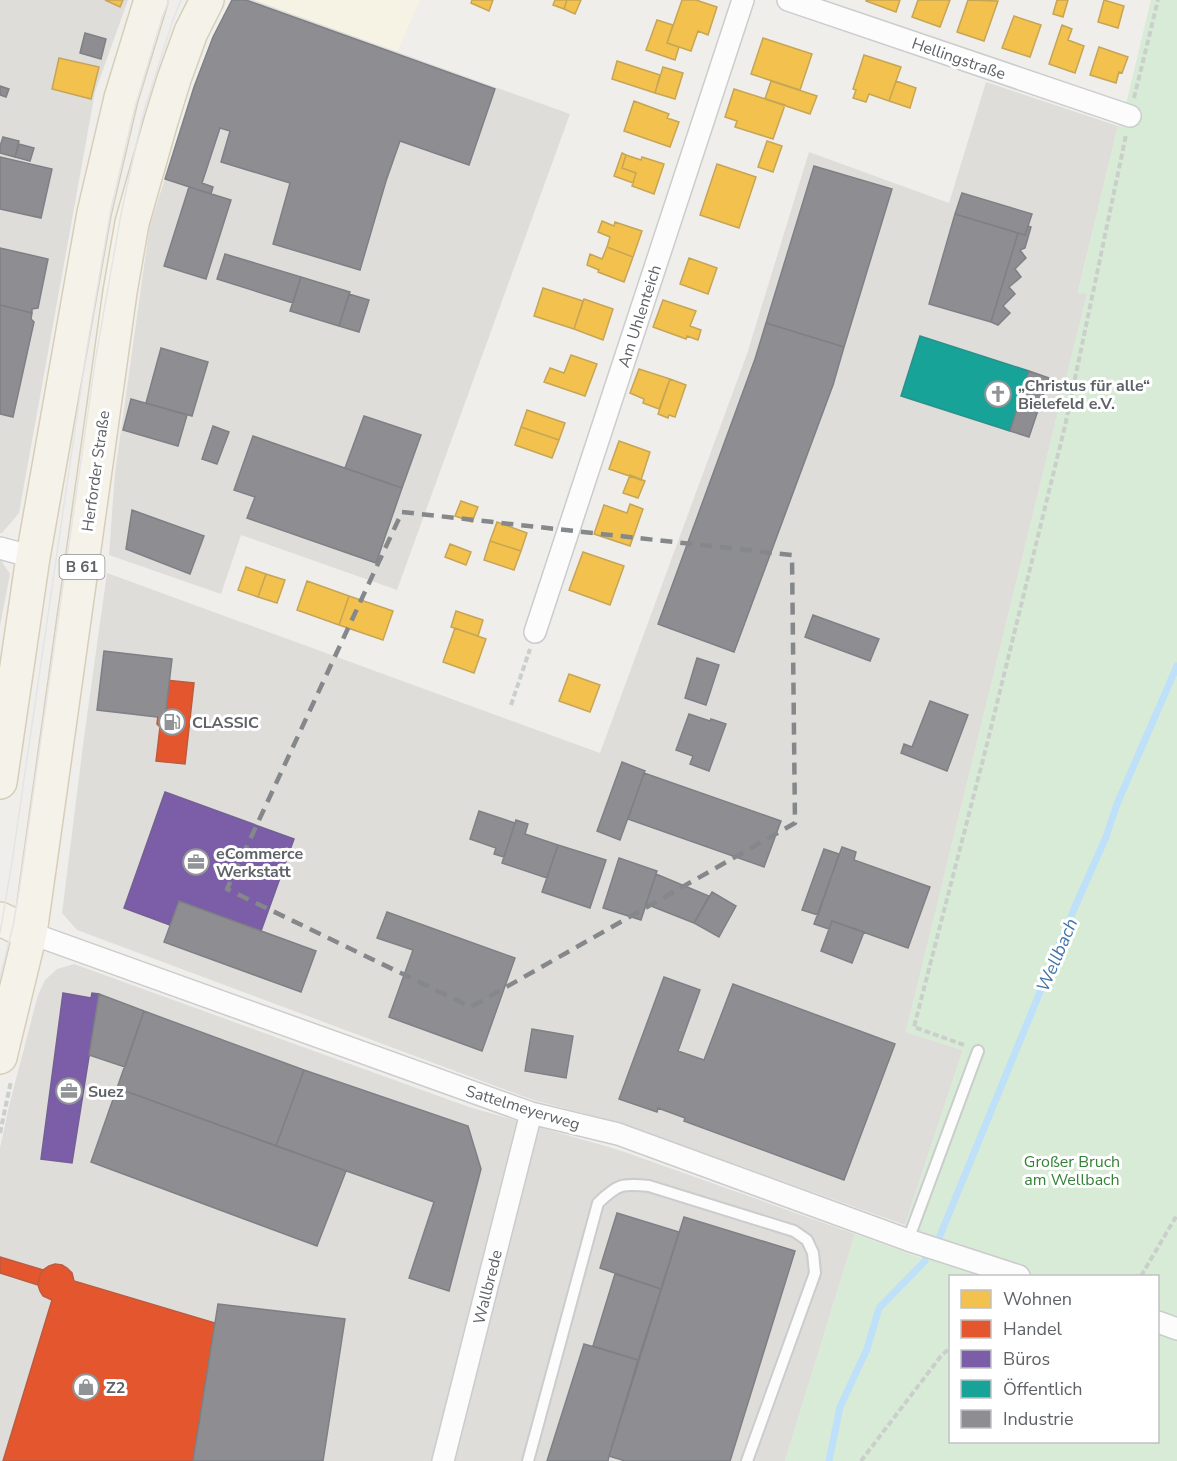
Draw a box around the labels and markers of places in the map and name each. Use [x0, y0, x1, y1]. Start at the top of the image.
place label: „Christus für alle“ Bielefeld e.V. [1018, 375, 1150, 415]
church icon: „Christus für alle“ Bielefeld e.V. [983, 379, 1013, 409]
fuel station icon: CLASSIC [157, 707, 187, 737]
place label: CLASSIC [192, 712, 259, 734]
place label: eCommerce Werkstatt [216, 843, 303, 883]
office icon: eCommerce Werkstatt [181, 847, 211, 877]
office icon: Suez [54, 1076, 84, 1106]
place label: Suez [88, 1081, 124, 1103]
shop icon: Z2 [71, 1372, 101, 1402]
place label: Z2 [106, 1377, 125, 1399]

